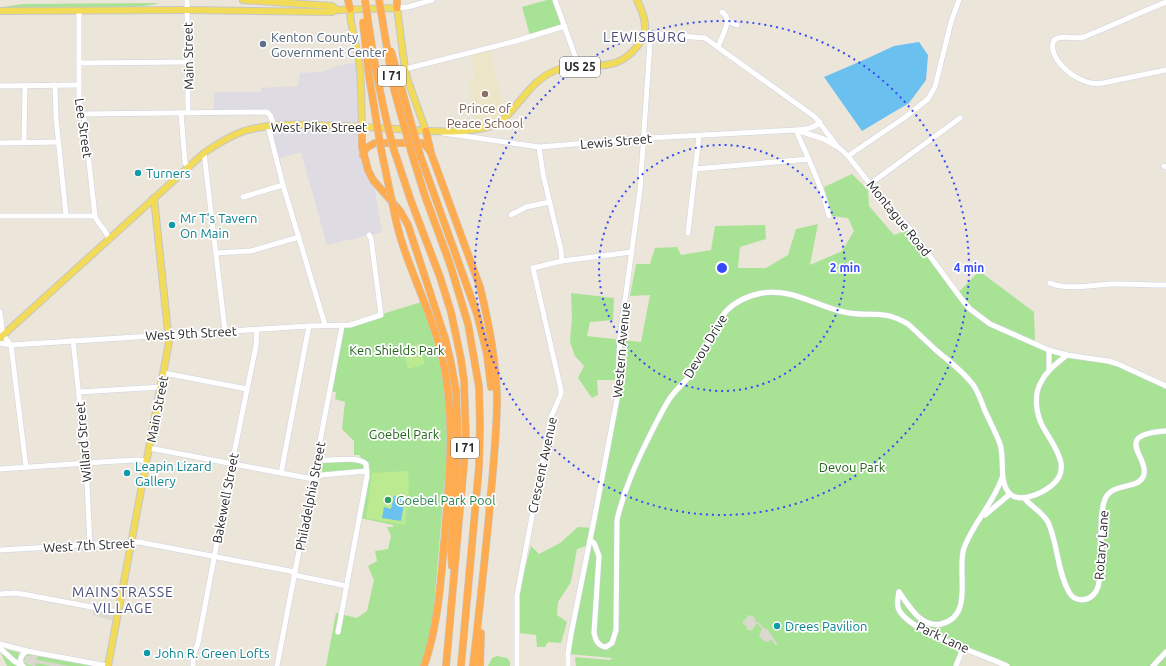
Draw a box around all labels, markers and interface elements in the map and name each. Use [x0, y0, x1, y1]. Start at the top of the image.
street label: Main Street [180, 22, 196, 90]
district label: LEWISBURG [603, 29, 687, 45]
place label: Kenton County Government Center [271, 30, 387, 59]
marker: Kenton County Government Center [258, 39, 268, 49]
road number: US 25 [560, 57, 600, 77]
road number: I 71 [378, 66, 406, 86]
marker: Prince of Peace School [480, 89, 490, 99]
street label: Lee Street [73, 97, 95, 159]
place label: Prince of Peace School [447, 101, 524, 130]
street label: West Pike Street [271, 120, 367, 134]
street label: Lewis Street [580, 131, 652, 151]
place label: Turners [146, 166, 191, 180]
marker: Turners [133, 168, 143, 178]
street label: Montague Road [864, 177, 934, 259]
place label: Mr T's Tavern On Main [180, 211, 257, 240]
marker: Mr T's Tavern On Main [167, 220, 177, 230]
centre of rings [715, 261, 729, 275]
text: 2 min [830, 261, 860, 274]
text: 4 min [954, 261, 984, 274]
street label: Western Avenue [610, 302, 632, 398]
street label: Devou Drive [681, 312, 729, 380]
street label: West 9th Street [145, 324, 237, 342]
park label: Ken Shields Park [349, 343, 445, 357]
street label: Main Street [144, 374, 170, 444]
street label: Willard Street [73, 401, 93, 483]
street label: Crescent Avenue [525, 416, 559, 514]
park label: Goebel Park [369, 427, 440, 441]
road number: I 71 [451, 438, 479, 458]
street label: Philadelphia Street [293, 440, 327, 552]
street label: Bakewell Street [209, 452, 241, 544]
place label: Leapin Lizard Gallery [135, 459, 212, 488]
park label: Devou Park [819, 460, 886, 474]
marker: Leapin Lizard Gallery [122, 468, 132, 478]
place label: Goebel Park Pool [396, 493, 496, 507]
marker: Goebel Park Pool [383, 495, 393, 505]
street label: Rotary Lane [1092, 510, 1110, 580]
street label: West 7th Street [43, 536, 135, 554]
district label: MAINSTRASSE VILLAGE [72, 584, 174, 616]
place label: Drees Pavilion [785, 619, 868, 633]
street label: Park Lane [914, 619, 972, 655]
marker: Drees Pavilion [772, 621, 782, 631]
place label: John R. Green Lofts [155, 646, 270, 660]
marker: John R. Green Lofts [142, 648, 152, 658]

